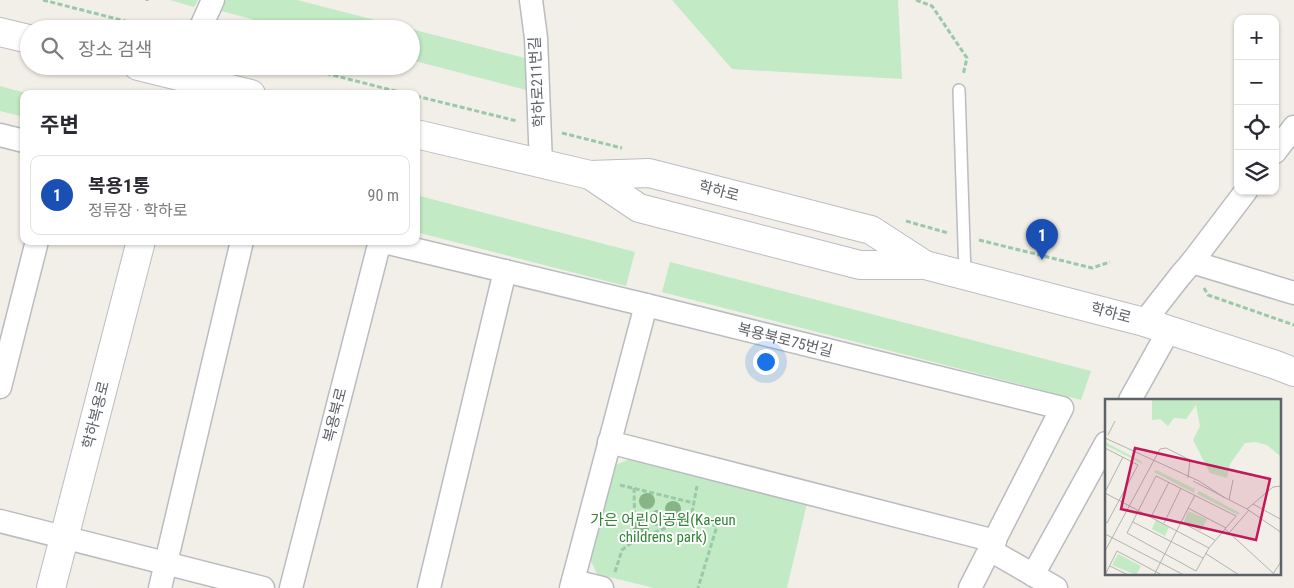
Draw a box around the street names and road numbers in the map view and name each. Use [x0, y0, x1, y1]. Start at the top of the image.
street label: 학하로211번길 [526, 36, 548, 128]
street label: 학하로 [697, 177, 741, 205]
street label: 학하로 [1089, 299, 1133, 327]
street label: 복용북로75번길 [735, 319, 835, 361]
street label: 학하복용로 [79, 379, 113, 451]
street label: 복용북로 [320, 386, 350, 444]

